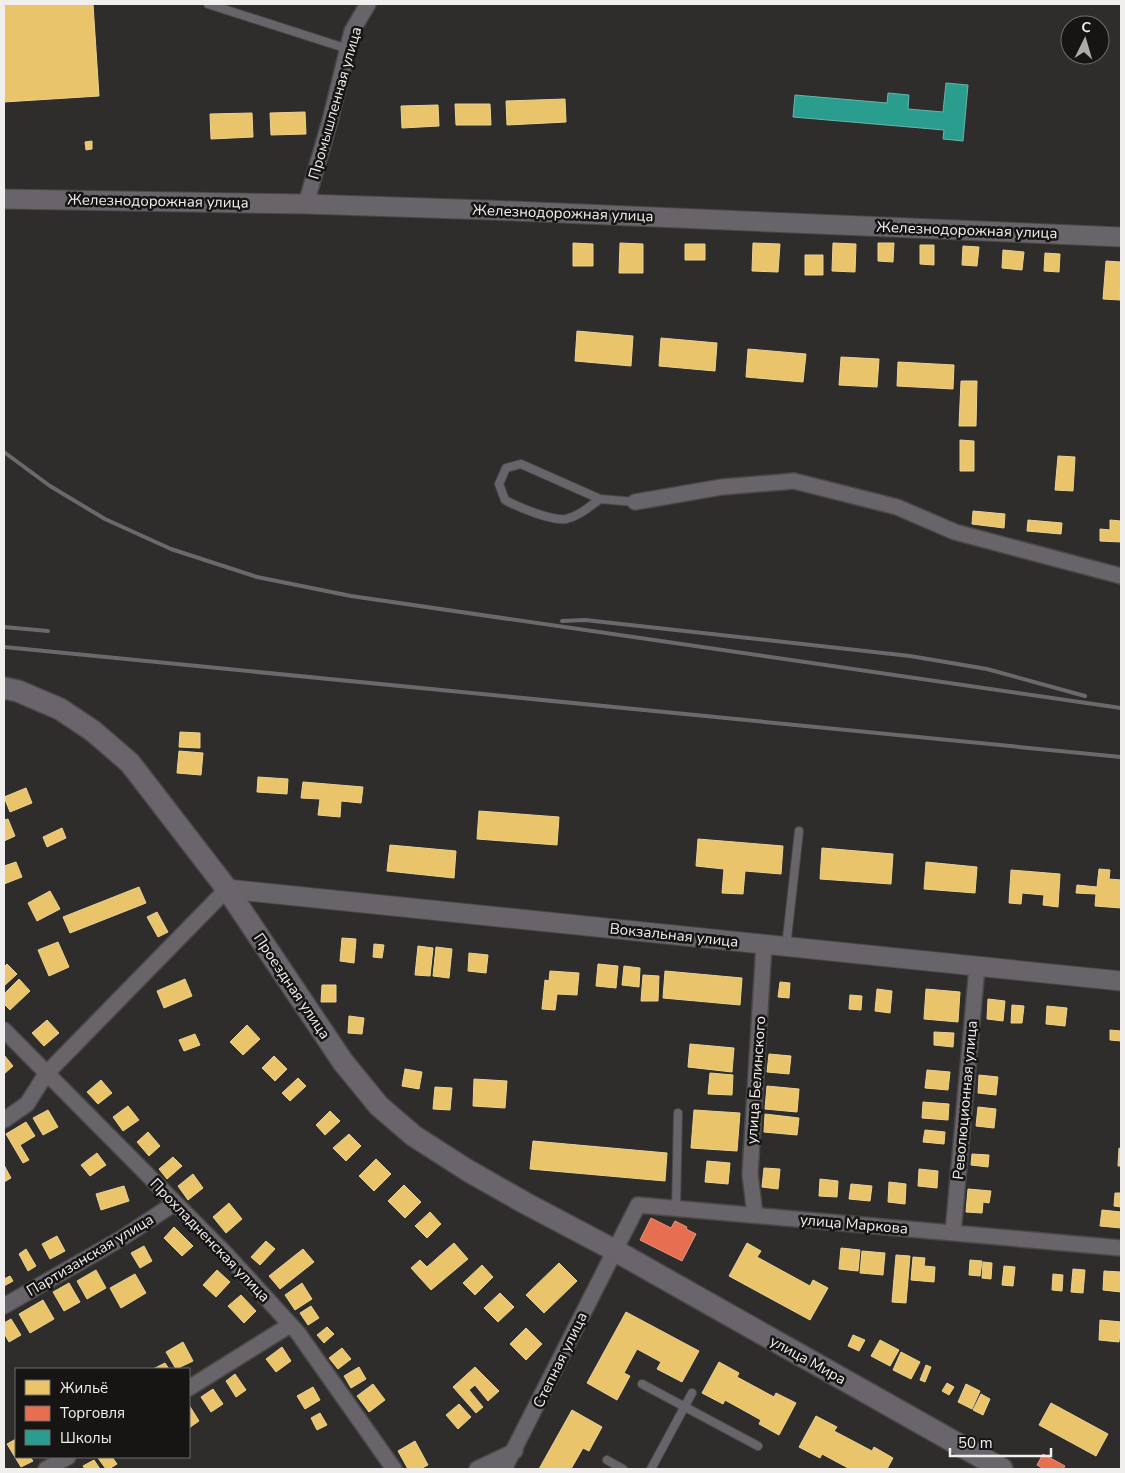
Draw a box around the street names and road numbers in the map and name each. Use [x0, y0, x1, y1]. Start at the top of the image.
street label: Промышленная улица [304, 24, 366, 182]
street label: Железнодорожная улица [67, 189, 249, 213]
street label: Железнодорожная улица [472, 200, 654, 226]
street label: Железнодорожная улица [876, 217, 1058, 243]
street label: Вокзальная улица [609, 918, 739, 952]
street label: Проездная улица [249, 929, 335, 1043]
street label: улица Белинского [742, 1015, 770, 1145]
street label: Революционная улица [948, 1020, 982, 1180]
street label: Прохладненская улица [146, 1174, 274, 1306]
street label: Партизанская улица [23, 1209, 157, 1301]
street label: улица Маркова [799, 1209, 909, 1239]
street label: Степная улица [528, 1309, 592, 1411]
street label: улица Мира [766, 1331, 850, 1389]

